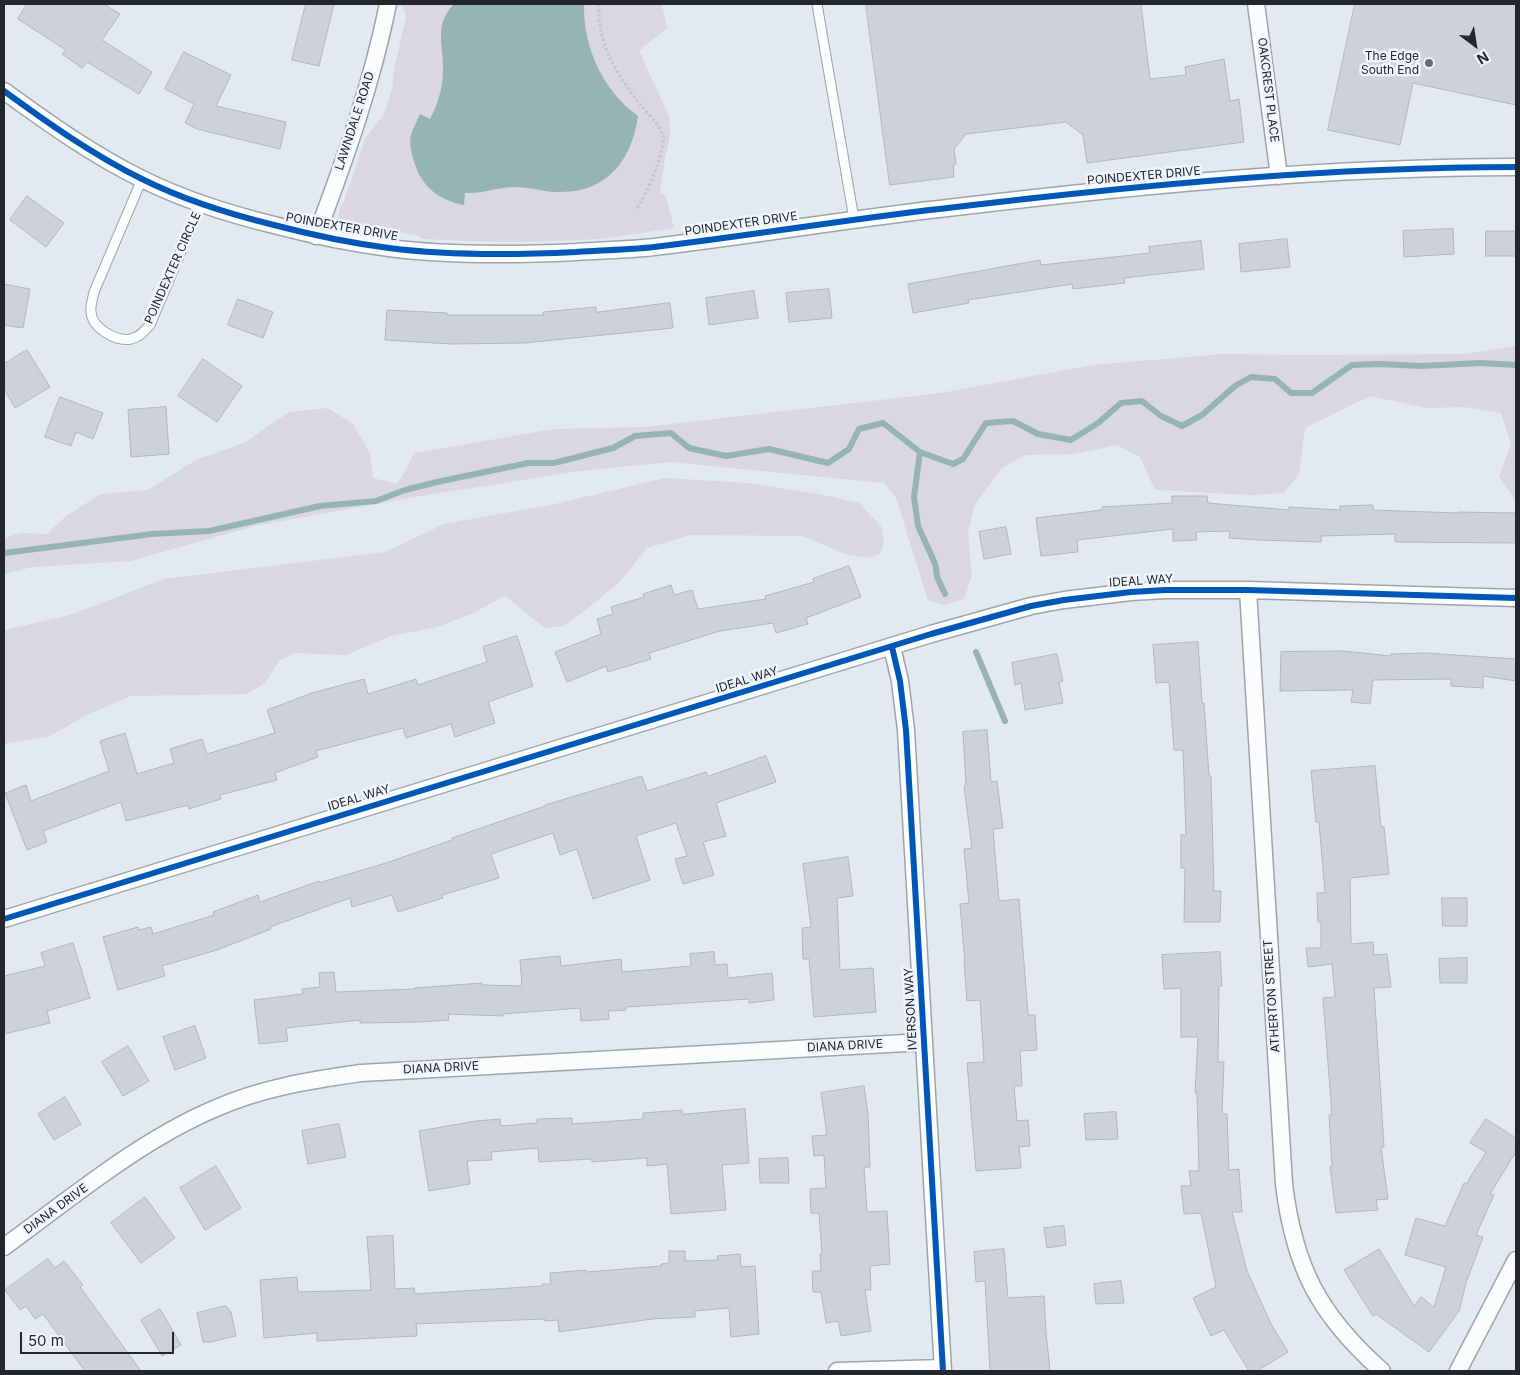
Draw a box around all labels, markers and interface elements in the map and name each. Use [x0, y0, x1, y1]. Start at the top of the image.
north arrow [1450, 20, 1500, 70]
street label: OAKCREST PLACE [1254, 37, 1282, 143]
text: N [1474, 48, 1492, 68]
place label: The Edge South End [1361, 49, 1419, 77]
marker: The Edge South End [1423, 57, 1435, 69]
street label: LAWNDALE ROAD [332, 70, 378, 172]
street label: POINDEXTER DRIVE [1087, 164, 1201, 188]
street label: POINDEXTER DRIVE [684, 209, 798, 239]
street label: POINDEXTER CIRCLE [142, 210, 204, 326]
street label: POINDEXTER DRIVE [285, 210, 399, 244]
street label: IDEAL WAY [1108, 572, 1174, 590]
street label: IDEAL WAY [714, 664, 780, 696]
street label: IDEAL WAY [326, 782, 392, 814]
street label: ATHERTON STREET [1261, 939, 1283, 1053]
street label: IVERSON WAY [902, 967, 920, 1051]
street label: DIANA DRIVE [807, 1037, 883, 1055]
street label: DIANA DRIVE [403, 1059, 479, 1077]
street label: DIANA DRIVE [21, 1181, 91, 1237]
scale bar [22, 1322, 176, 1354]
text: 50 m [28, 1331, 64, 1350]

